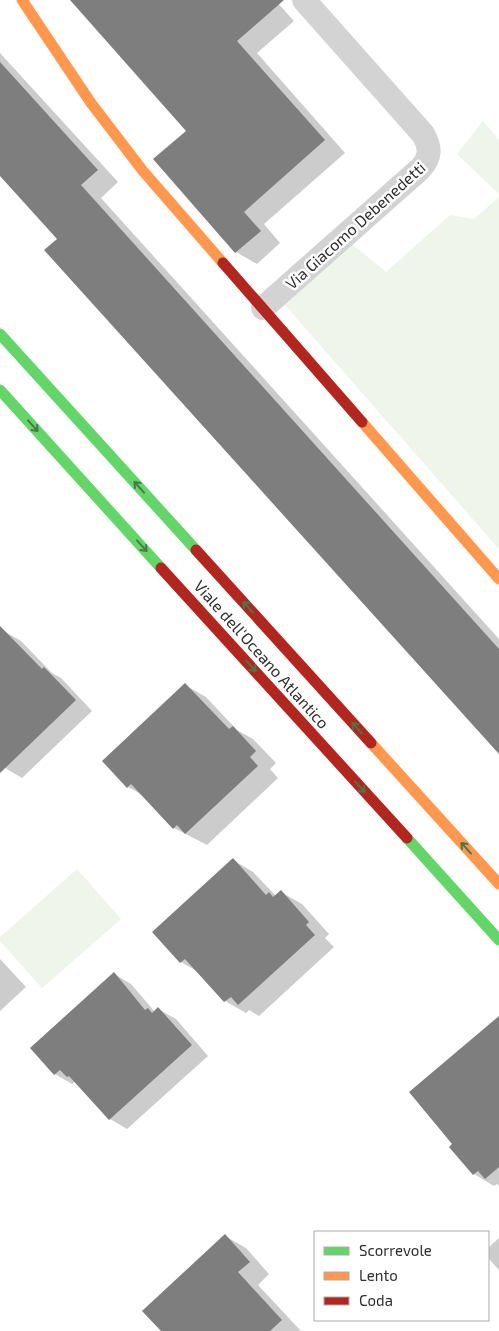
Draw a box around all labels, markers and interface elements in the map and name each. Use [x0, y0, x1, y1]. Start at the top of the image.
street label: Via Giacomo Debenedetti [281, 157, 429, 293]
one-way arrow [27, 419, 39, 432]
one-way arrow [133, 481, 145, 494]
one-way arrow [136, 540, 148, 552]
street label: Viale dell'Oceano Atlantico [191, 576, 333, 732]
one-way arrow [242, 601, 254, 614]
one-way arrow [245, 660, 257, 673]
one-way arrow [351, 721, 363, 734]
one-way arrow [354, 780, 366, 793]
one-way arrow [460, 842, 472, 855]
legend [314, 1231, 489, 1321]
text: Scorrevole [359, 1241, 432, 1259]
text: Lento [359, 1266, 398, 1284]
text: Coda [359, 1291, 393, 1309]

